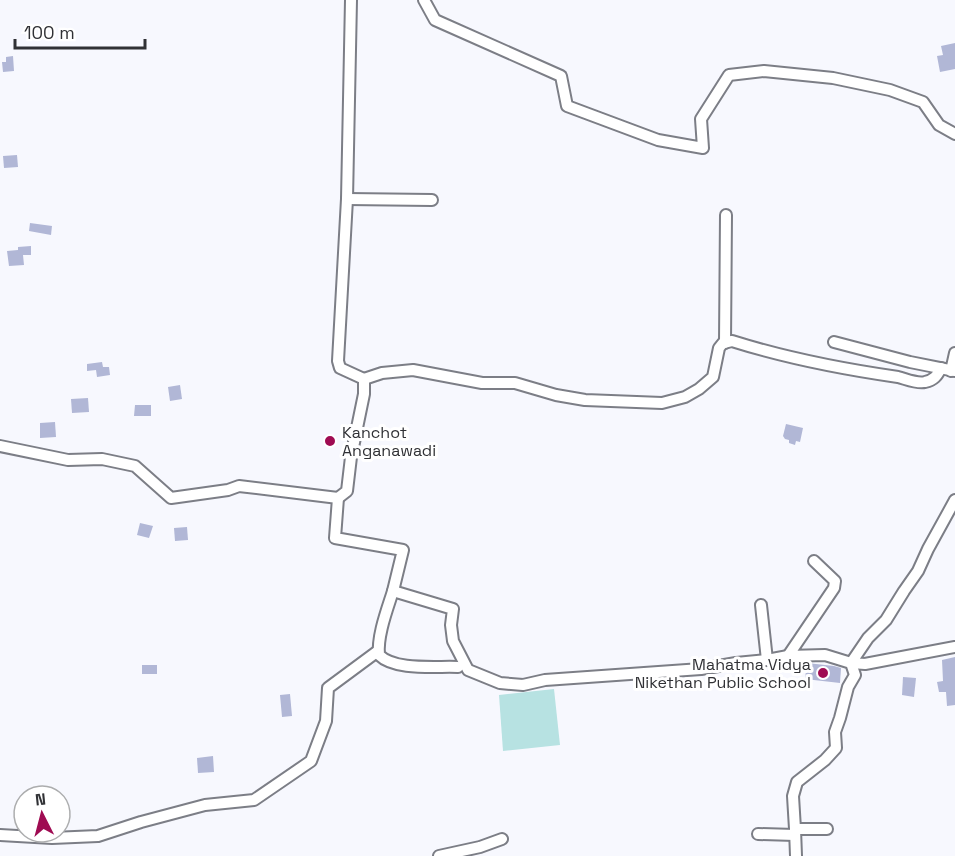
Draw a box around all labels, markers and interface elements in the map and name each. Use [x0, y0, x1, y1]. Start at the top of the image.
scale bar [15, 12, 146, 50]
text: 100 m [24, 21, 75, 44]
place label: Kanchot Anganawadi [342, 422, 436, 461]
marker: Kanchot Anganawadi [323, 434, 337, 448]
place label: Mahatma Vidya Nikethan Public School [635, 654, 811, 693]
marker: Mahatma Vidya Nikethan Public School [816, 666, 830, 680]
north arrow [12, 784, 72, 844]
text: N [34, 789, 47, 811]

